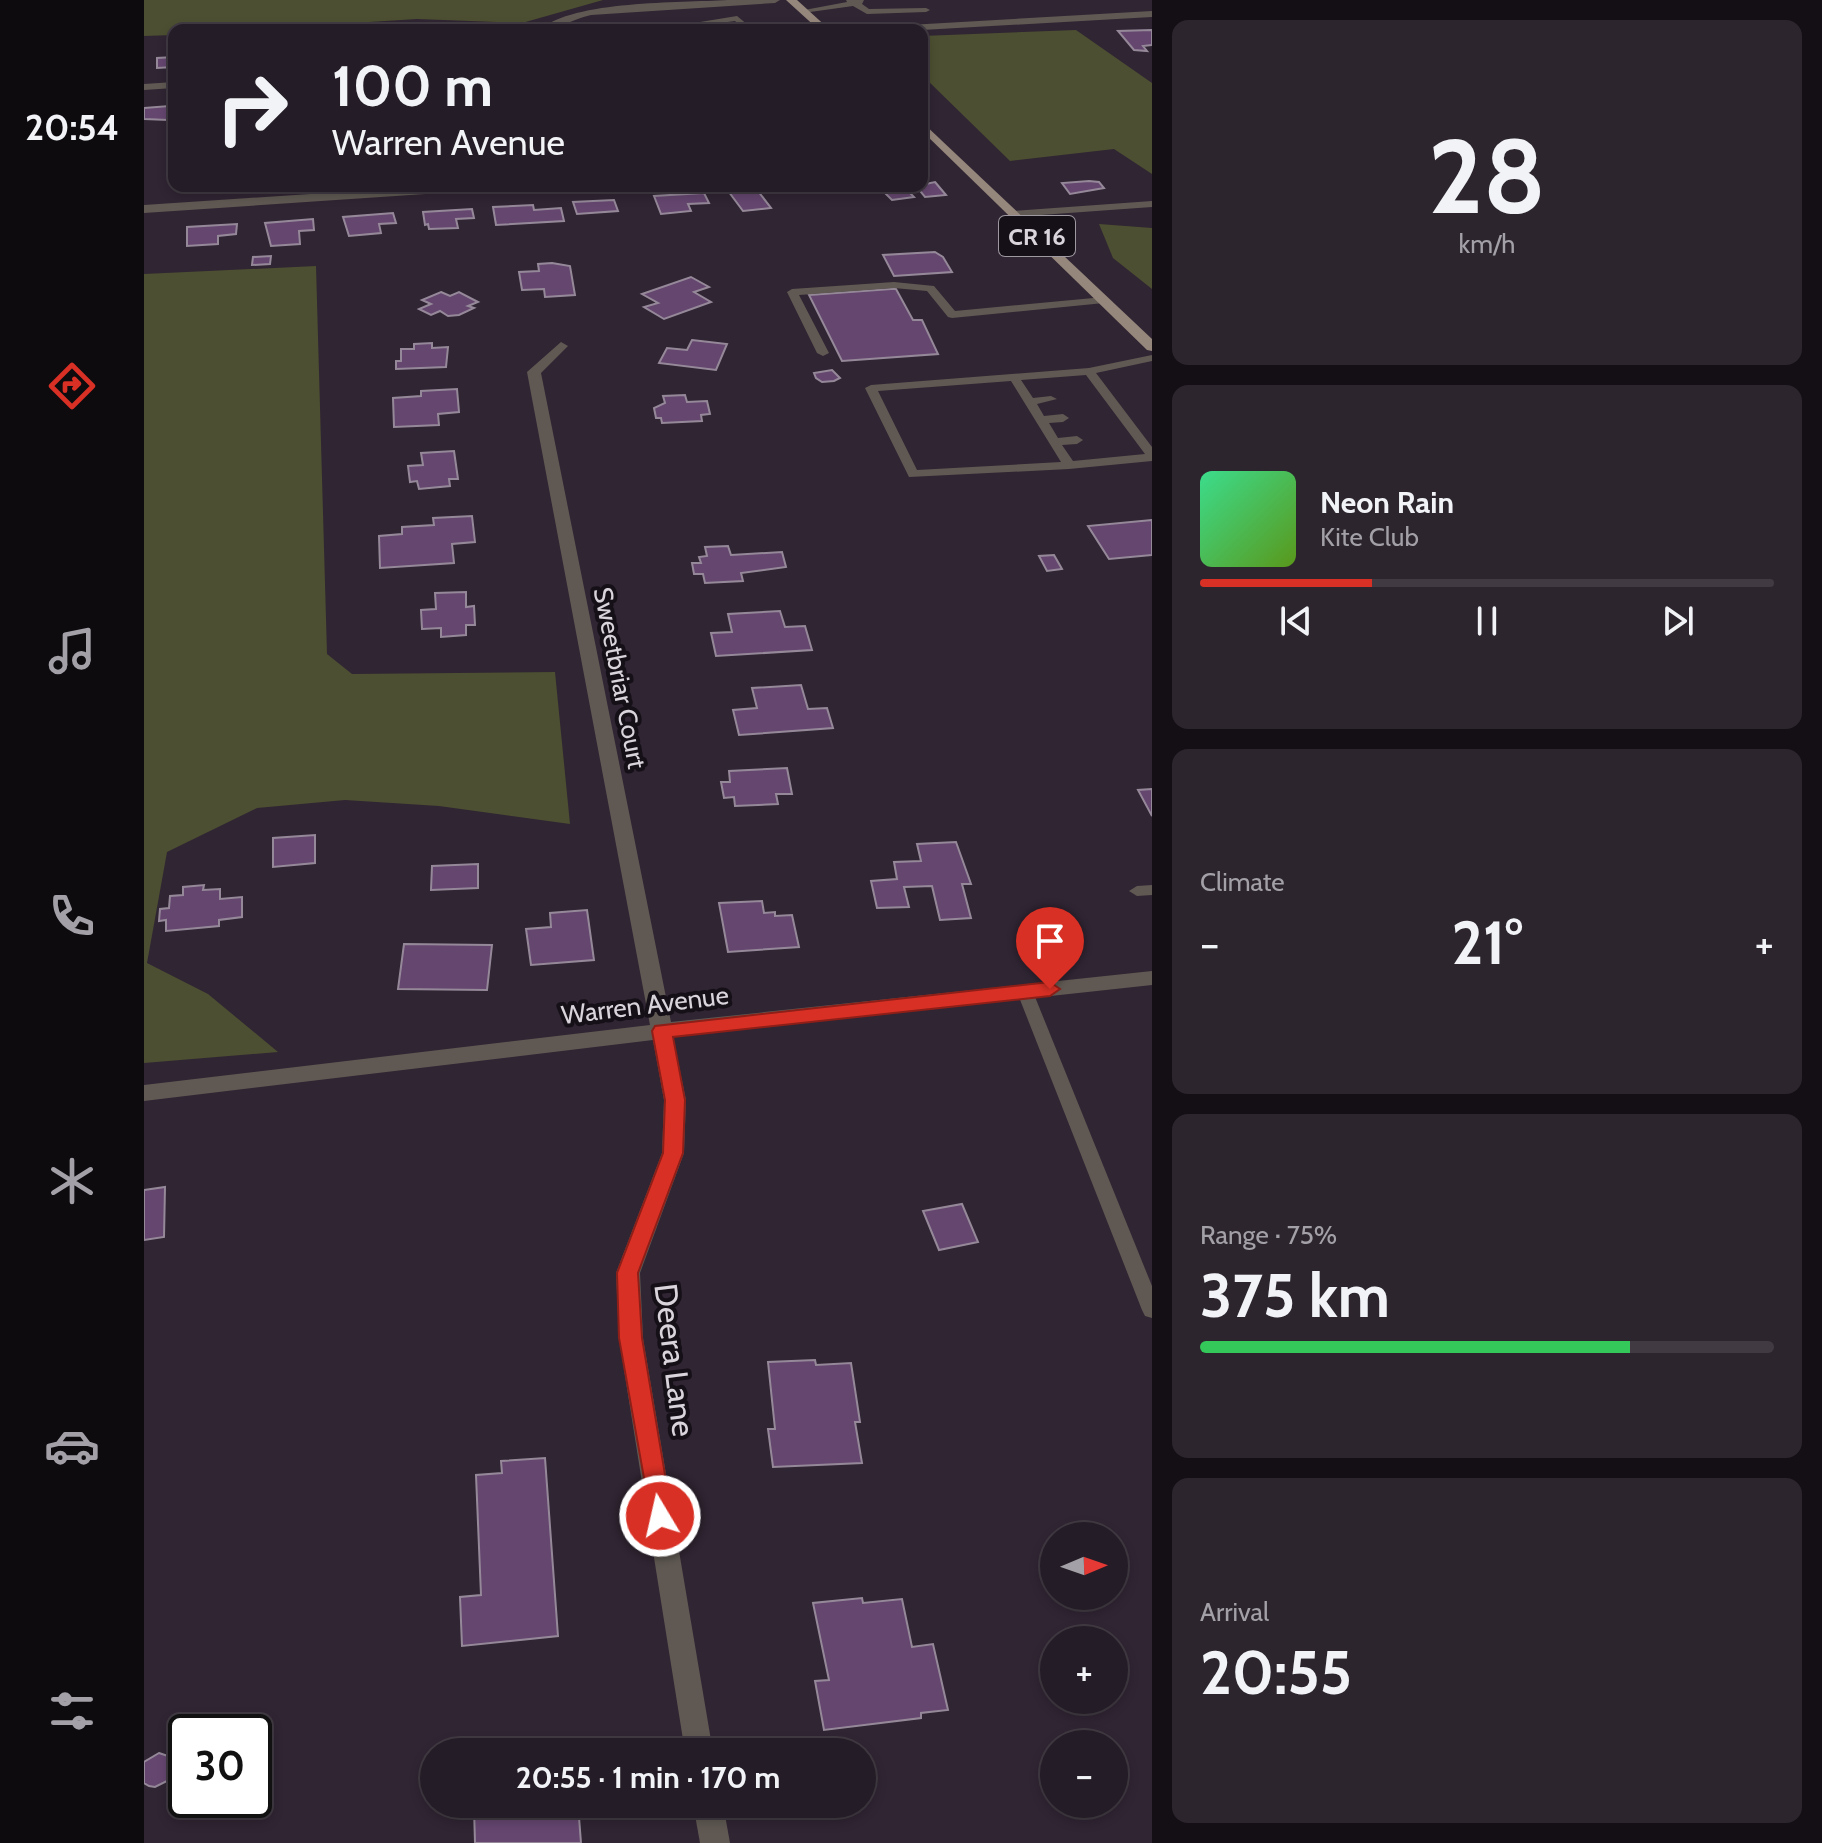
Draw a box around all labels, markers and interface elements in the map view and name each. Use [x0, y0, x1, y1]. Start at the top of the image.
text: 100 m [332, 52, 493, 120]
icon: right [200, 56, 304, 160]
text: 20:54 [25, 105, 119, 149]
text: 28 [1428, 113, 1546, 239]
text: Warren Avenue [332, 120, 565, 164]
road number: CR 16 [999, 216, 1075, 256]
text: km/h [1459, 228, 1515, 260]
icon: directions [44, 358, 100, 414]
text: Neon Rain [1320, 484, 1454, 521]
text: Kite Club [1320, 521, 1419, 553]
street label: Sweetbriar Court [587, 585, 653, 772]
icon: previous [1274, 599, 1318, 643]
icon: pause [1465, 599, 1509, 643]
icon: next [1656, 599, 1700, 643]
icon: music [44, 623, 100, 679]
text: Climate [1200, 866, 1285, 898]
icon: phone [44, 888, 100, 944]
text: 21° [1451, 906, 1523, 979]
pin [1016, 907, 1084, 989]
text: − [1200, 917, 1219, 970]
text: + [1755, 917, 1774, 970]
icon: arrive [1028, 919, 1072, 963]
street label: Warren Avenue [560, 979, 730, 1031]
icon: climate [44, 1153, 100, 1209]
text: Range · 75% [1200, 1219, 1337, 1251]
text: 375 km [1200, 1259, 1390, 1332]
street label: Deera Lane [646, 1281, 704, 1439]
icon: car [44, 1418, 100, 1474]
position arrow [618, 1474, 702, 1558]
north arrow [1040, 1522, 1128, 1610]
map controls [1040, 1522, 1128, 1818]
text: Arrival [1200, 1596, 1269, 1628]
button: + [1040, 1626, 1128, 1714]
text: 20:55 [1200, 1636, 1352, 1709]
icon: filters [44, 1683, 100, 1739]
speed limit sign: 30 [168, 1714, 272, 1818]
button: − [1040, 1730, 1128, 1818]
text: 20:55 · 1 min · 170 m [516, 1759, 780, 1796]

